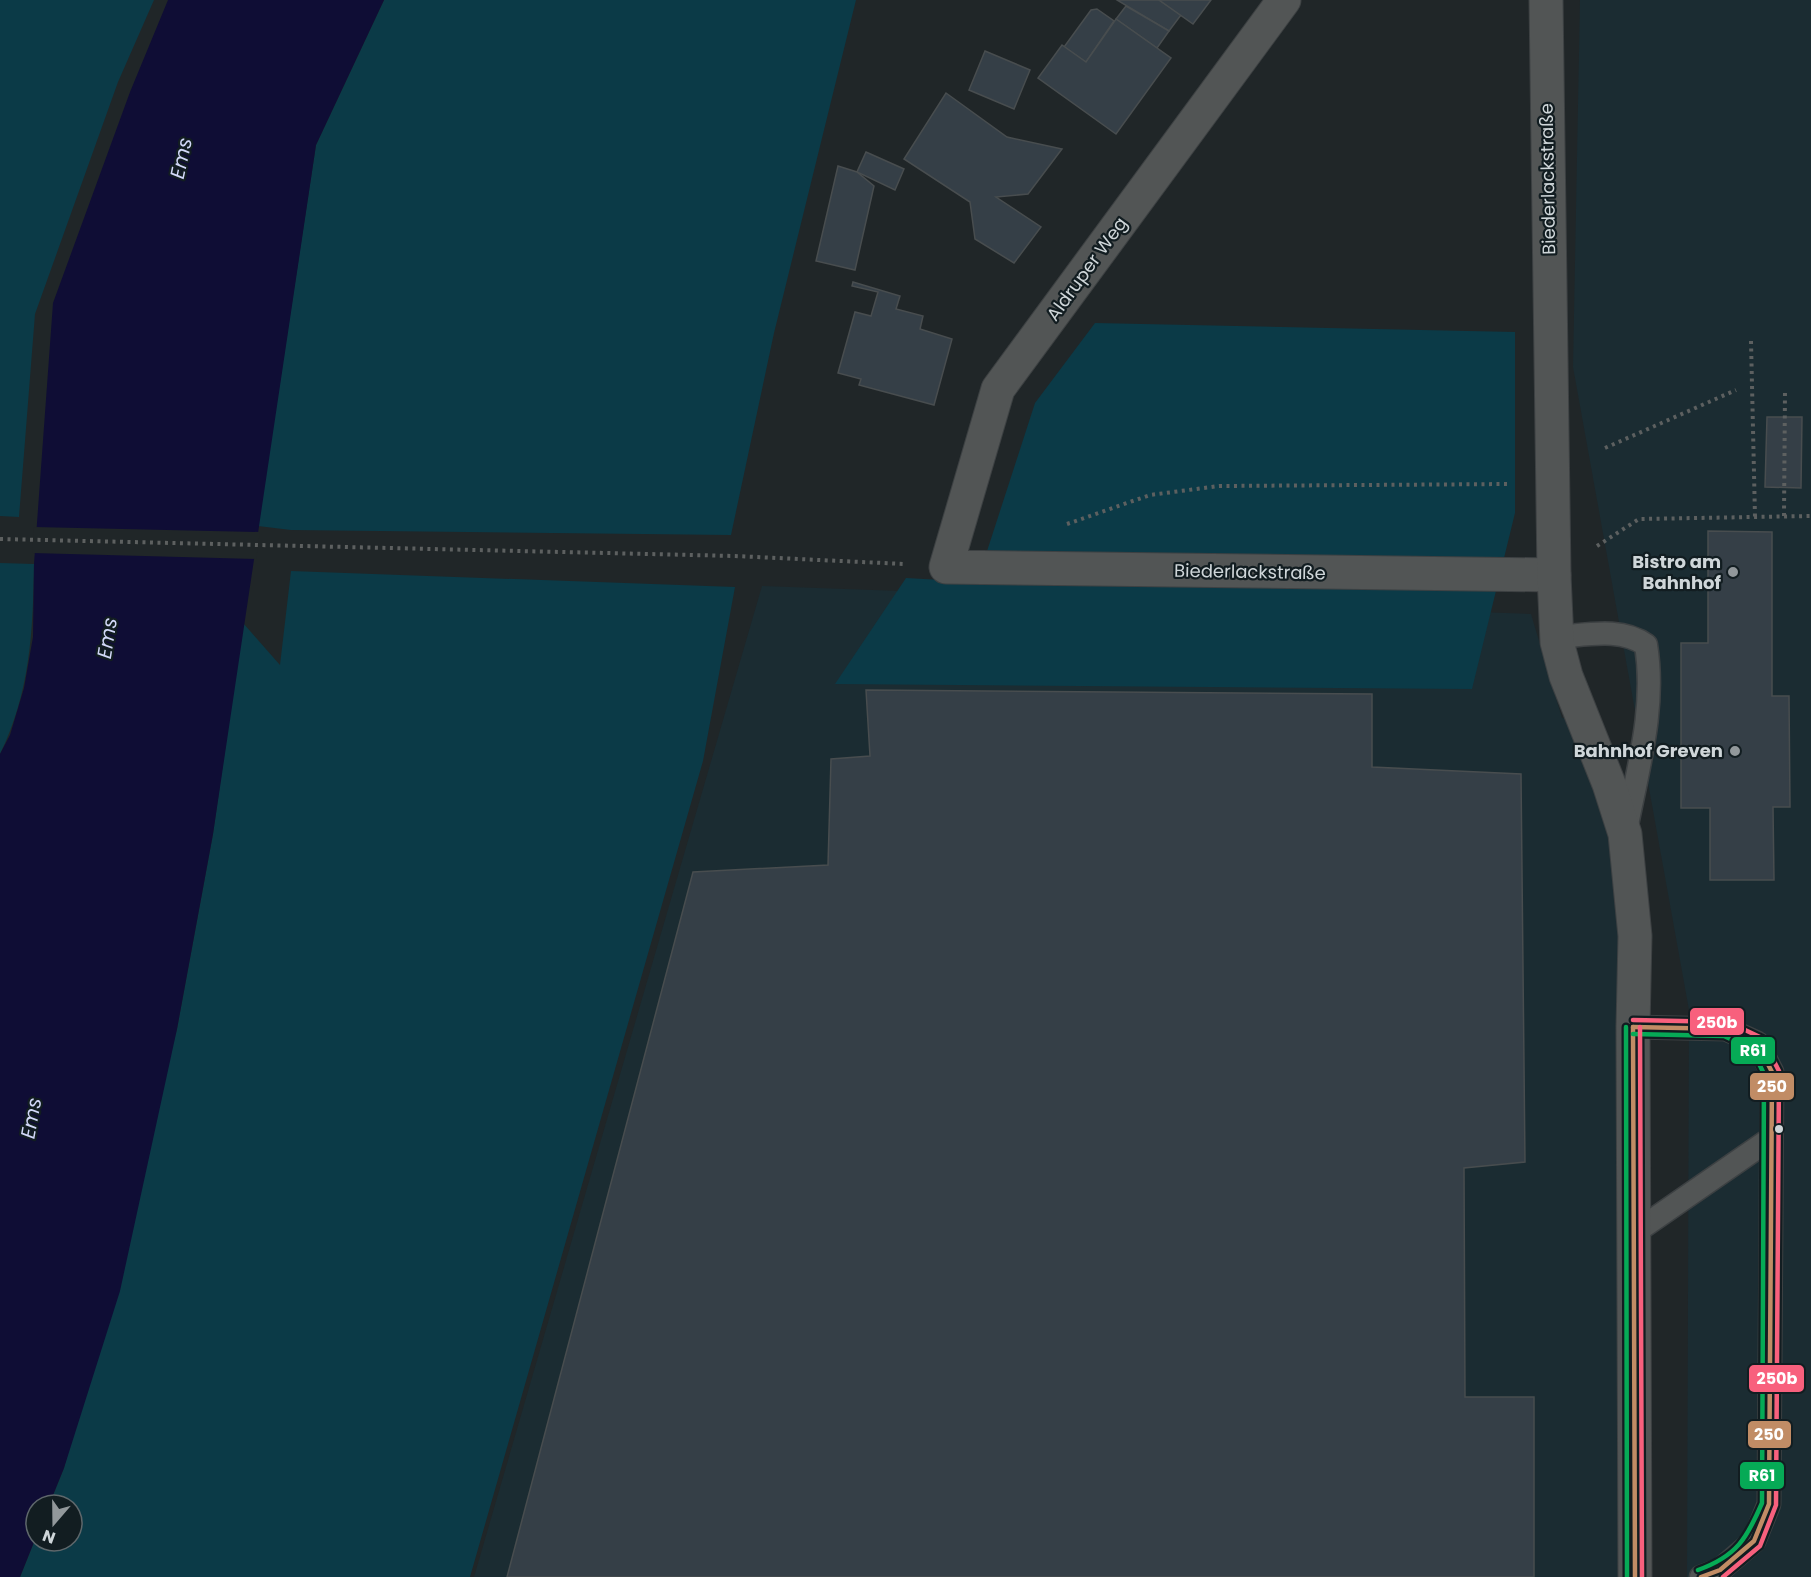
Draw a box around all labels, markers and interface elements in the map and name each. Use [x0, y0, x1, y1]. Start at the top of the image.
street label: Biederlackstraße [1534, 103, 1561, 255]
water label: Ems [163, 135, 199, 181]
street label: Aldruper Weg [1040, 212, 1133, 326]
place label: Bistro am Bahnhof [1632, 549, 1722, 595]
street label: Biederlackstraße [1174, 558, 1326, 585]
marker: Bistro am Bahnhof [1726, 565, 1740, 579]
water label: Ems [90, 615, 124, 661]
place label: Bahnhof Greven [1574, 738, 1723, 763]
marker: Bahnhof Greven [1728, 744, 1742, 758]
line badge: 250b [1689, 1007, 1745, 1036]
text: 250b [1697, 1011, 1738, 1034]
line badge: R61 [1730, 1036, 1776, 1065]
text: R61 [1740, 1039, 1766, 1062]
line badge: 250 [1749, 1072, 1795, 1101]
text: 250 [1757, 1075, 1787, 1098]
water label: Ems [14, 1095, 48, 1141]
unlabelled marker [1773, 1123, 1785, 1135]
line badge: 250b [1748, 1364, 1805, 1393]
text: 250b [1757, 1367, 1798, 1390]
line badge: 250 [1747, 1420, 1792, 1449]
text: 250 [1754, 1423, 1784, 1446]
line badge: R61 [1739, 1461, 1785, 1490]
text: R61 [1749, 1464, 1775, 1487]
north arrow [24, 1493, 84, 1553]
text: N [39, 1524, 59, 1549]

